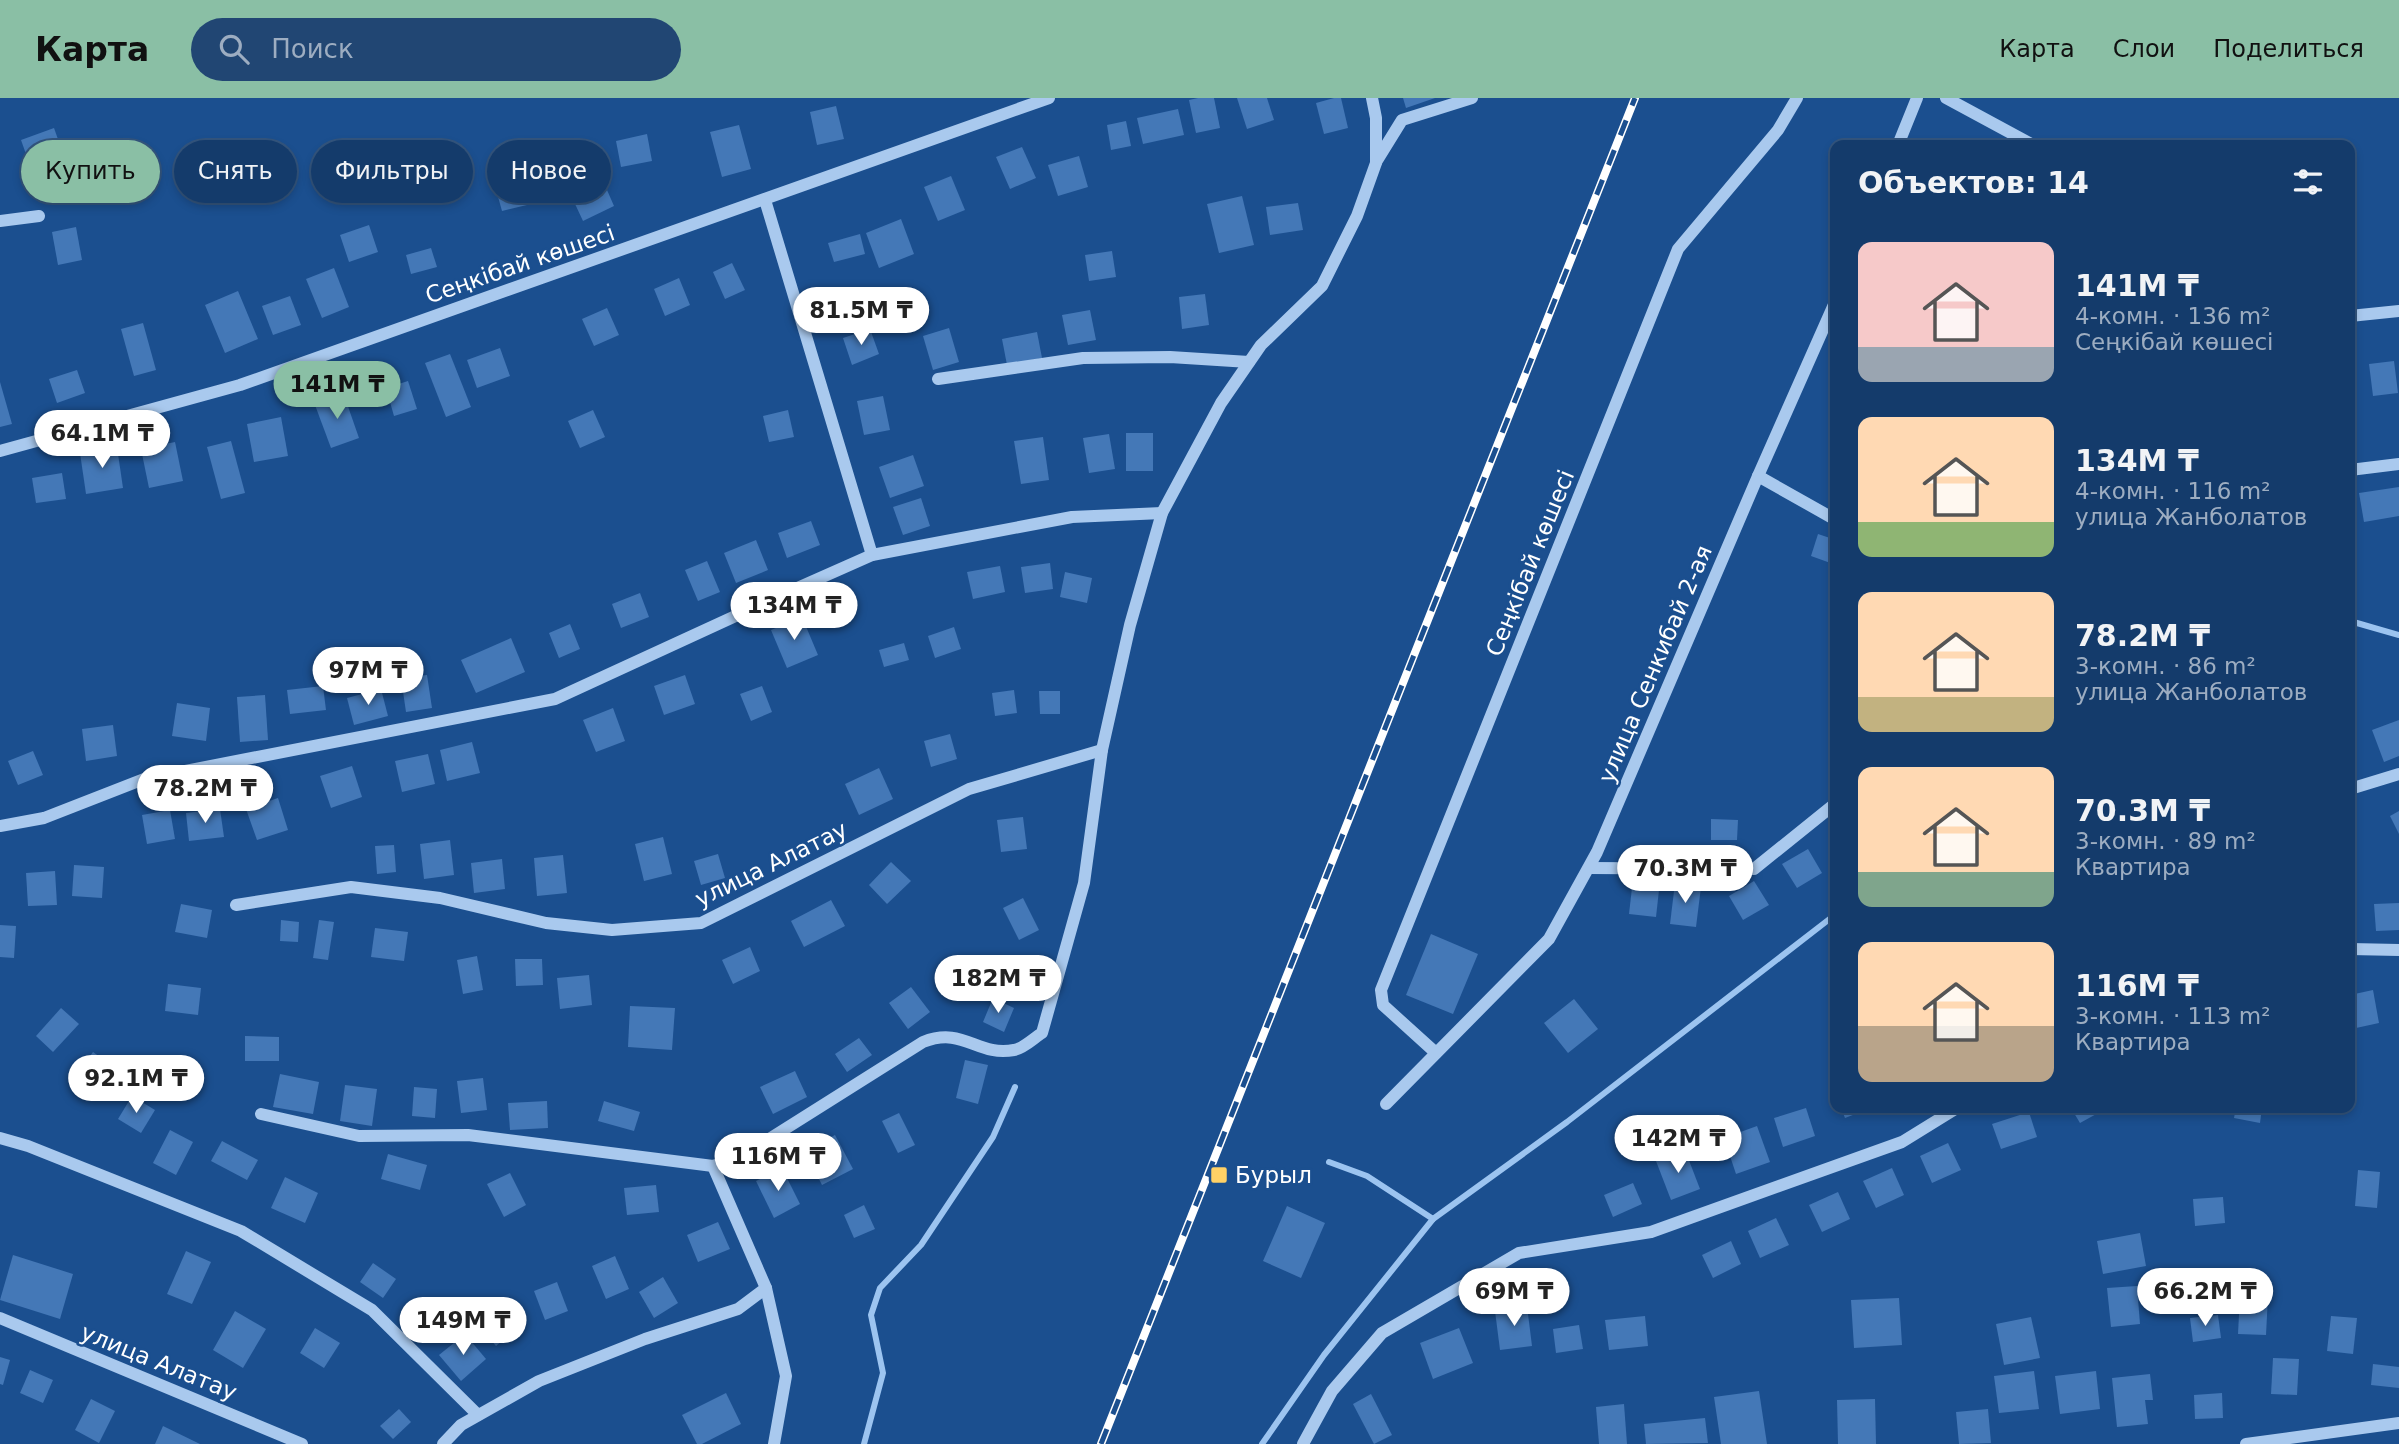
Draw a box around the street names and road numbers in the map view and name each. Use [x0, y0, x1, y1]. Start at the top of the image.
street label: Сеңкібай көшесі [422, 219, 618, 309]
street label: Сеңкібай көшесі [1481, 466, 1579, 660]
street label: улица Сенкибай 2-ая [1593, 541, 1717, 787]
street label: улица Алатау [691, 816, 851, 912]
street label: улица Алатау [77, 1319, 241, 1405]

